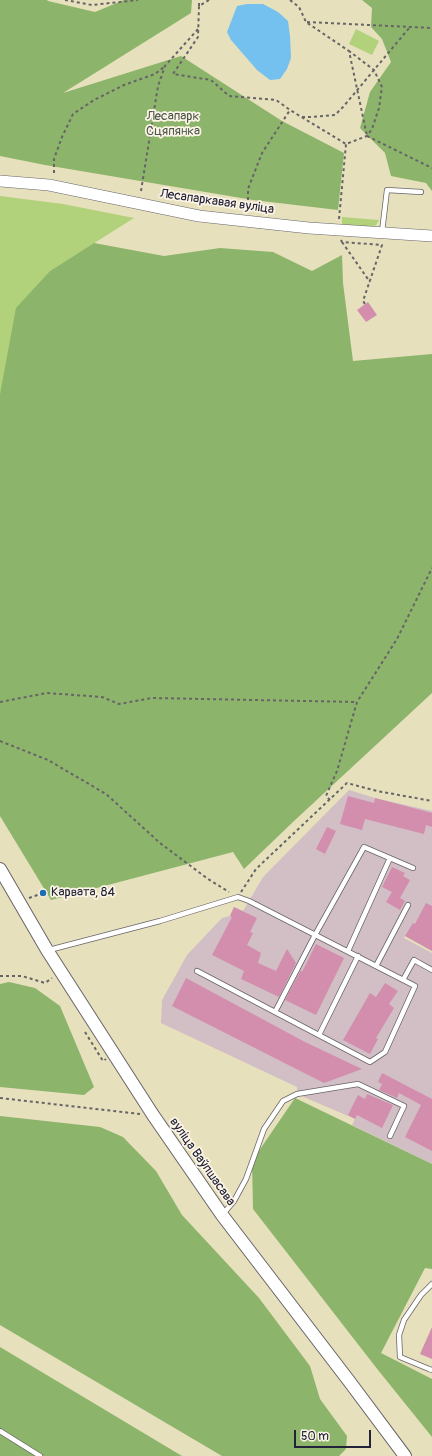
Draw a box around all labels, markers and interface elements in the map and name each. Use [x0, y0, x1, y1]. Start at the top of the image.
park label: Лесапарк Сцяпянка [146, 109, 200, 140]
street label: Лесапаркавая вуліца [159, 186, 275, 218]
place label: Карвата, 84 [51, 885, 115, 901]
marker: Карвата, 84 [38, 888, 48, 898]
street label: вуліца Ваўпшасава [166, 1115, 238, 1209]
scale bar [296, 1422, 373, 1448]
text: 50 m [301, 1429, 329, 1444]

